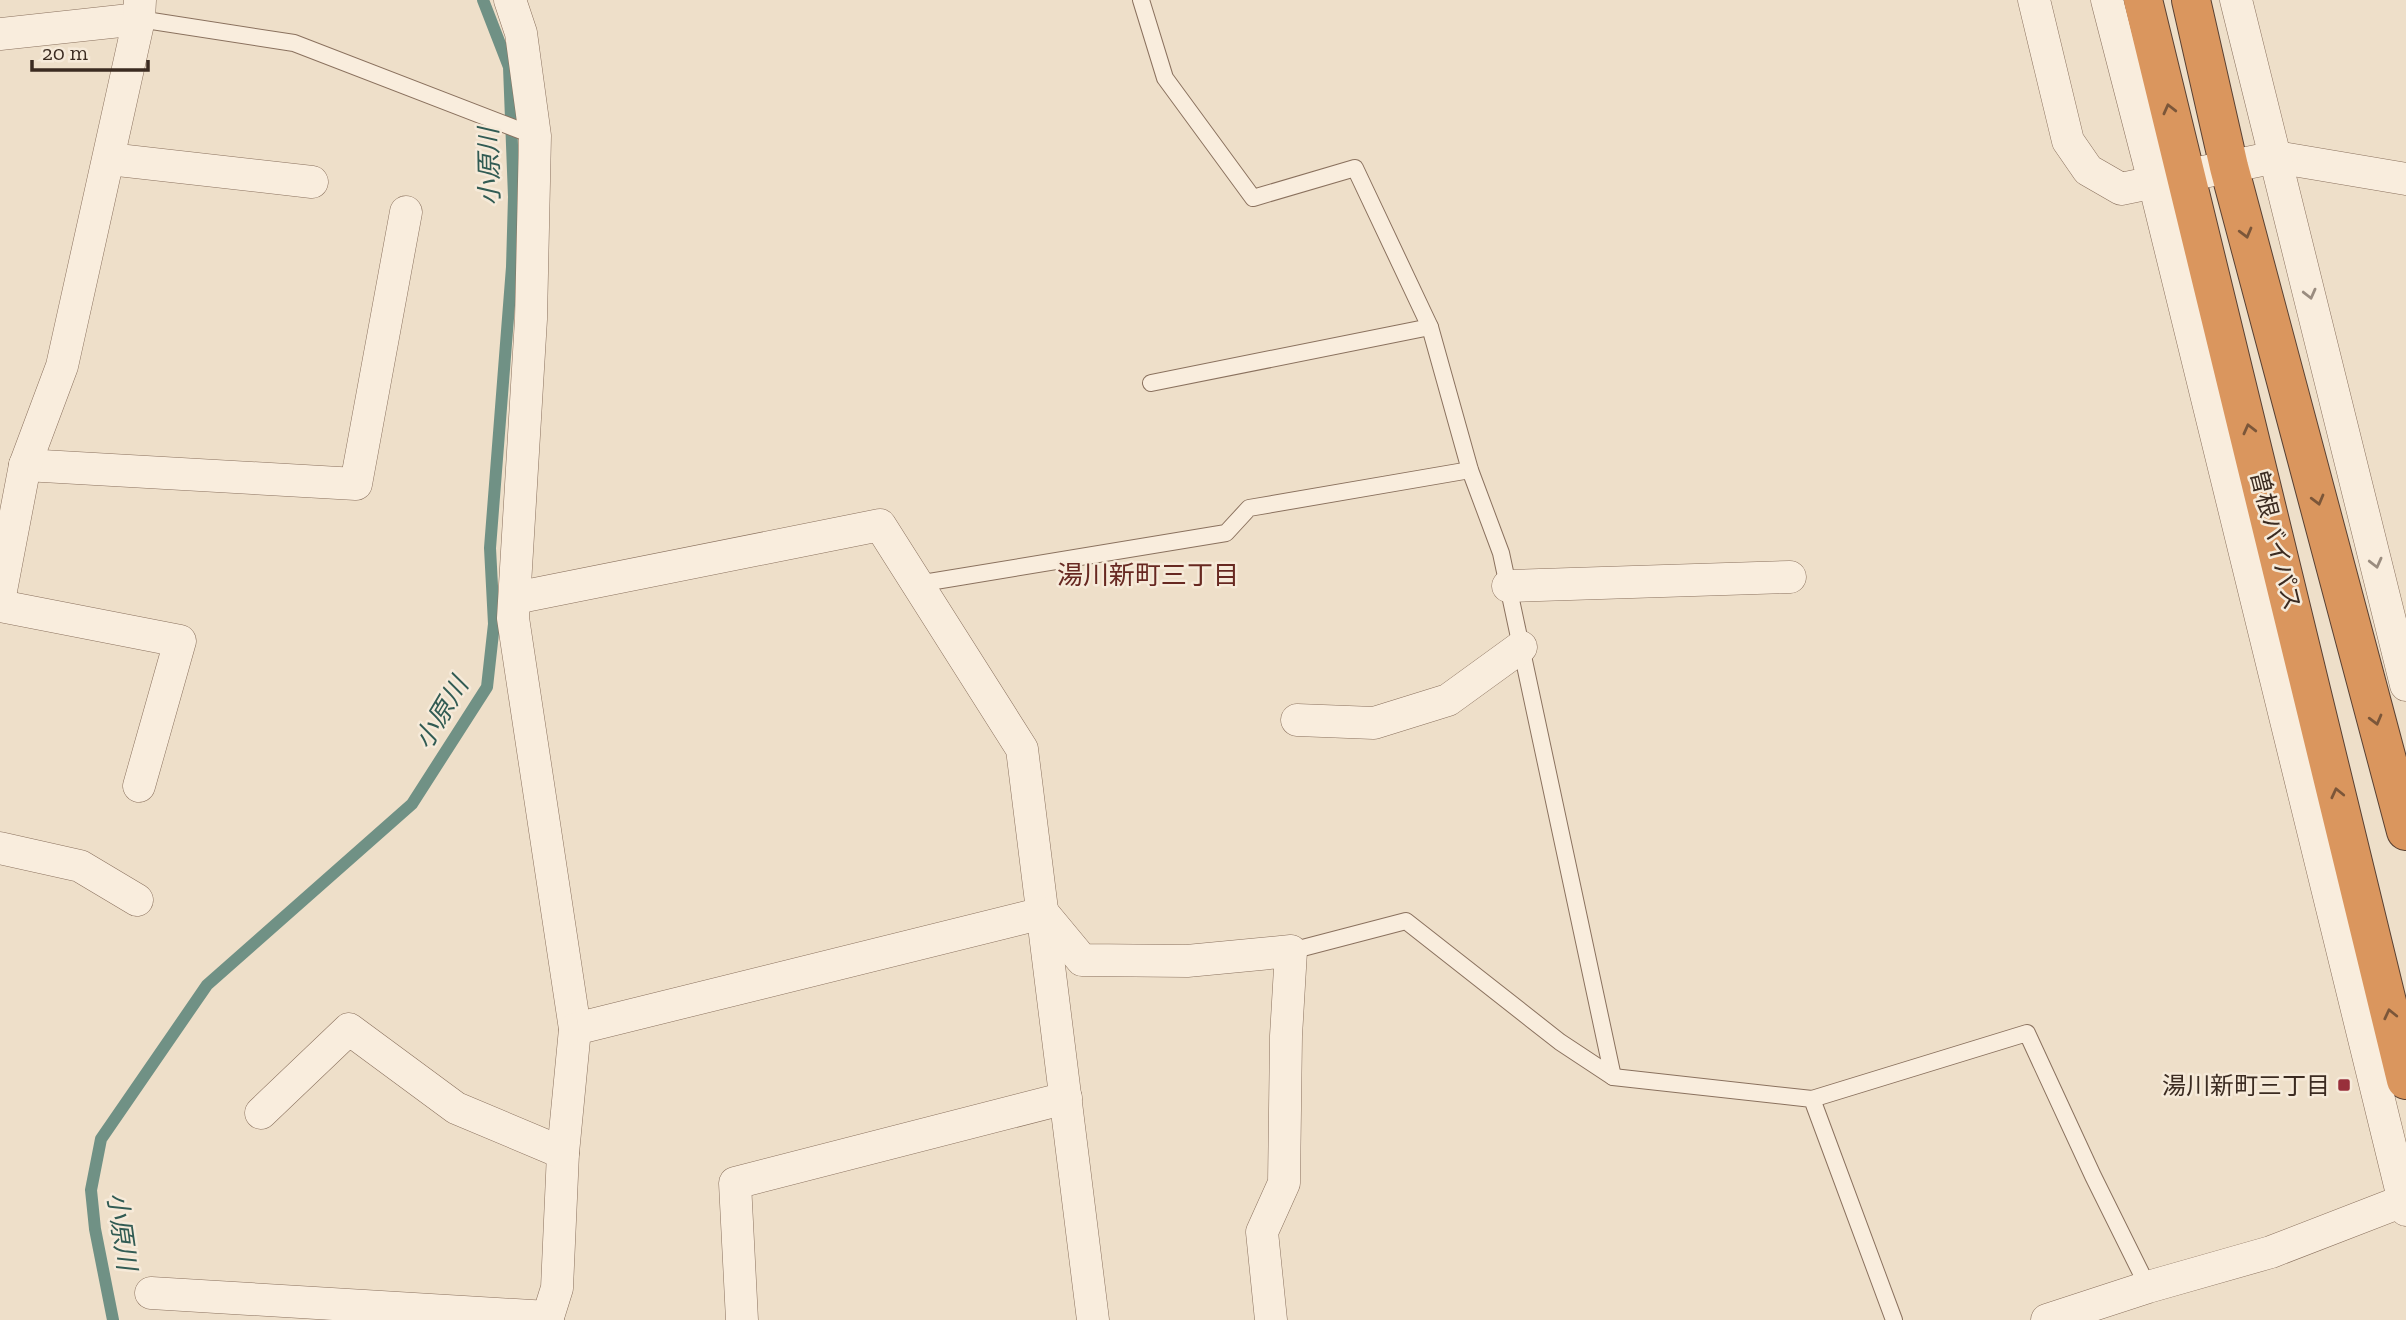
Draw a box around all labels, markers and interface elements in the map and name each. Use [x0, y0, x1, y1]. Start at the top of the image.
scale bar [32, 28, 147, 72]
text: 20 m [42, 40, 88, 65]
one-way arrow [2163, 104, 2178, 116]
water label: 小原川 [472, 125, 506, 206]
one-way arrow [2238, 227, 2253, 239]
one-way arrow [2302, 288, 2316, 300]
one-way arrow [2243, 423, 2257, 435]
street label: 曽根バイパス [2245, 467, 2307, 613]
one-way arrow [2309, 494, 2324, 506]
one-way arrow [2368, 556, 2382, 568]
district label: 湯川新町三丁目 [1057, 559, 1239, 591]
water label: 小原川 [407, 669, 476, 755]
one-way arrow [2368, 714, 2382, 726]
one-way arrow [2331, 787, 2345, 799]
one-way arrow [2384, 1008, 2398, 1020]
place label: 湯川新町三丁目 [2162, 1071, 2330, 1100]
marker: 湯川新町三丁目 [2336, 1077, 2352, 1093]
water label: 小原川 [101, 1190, 144, 1275]

